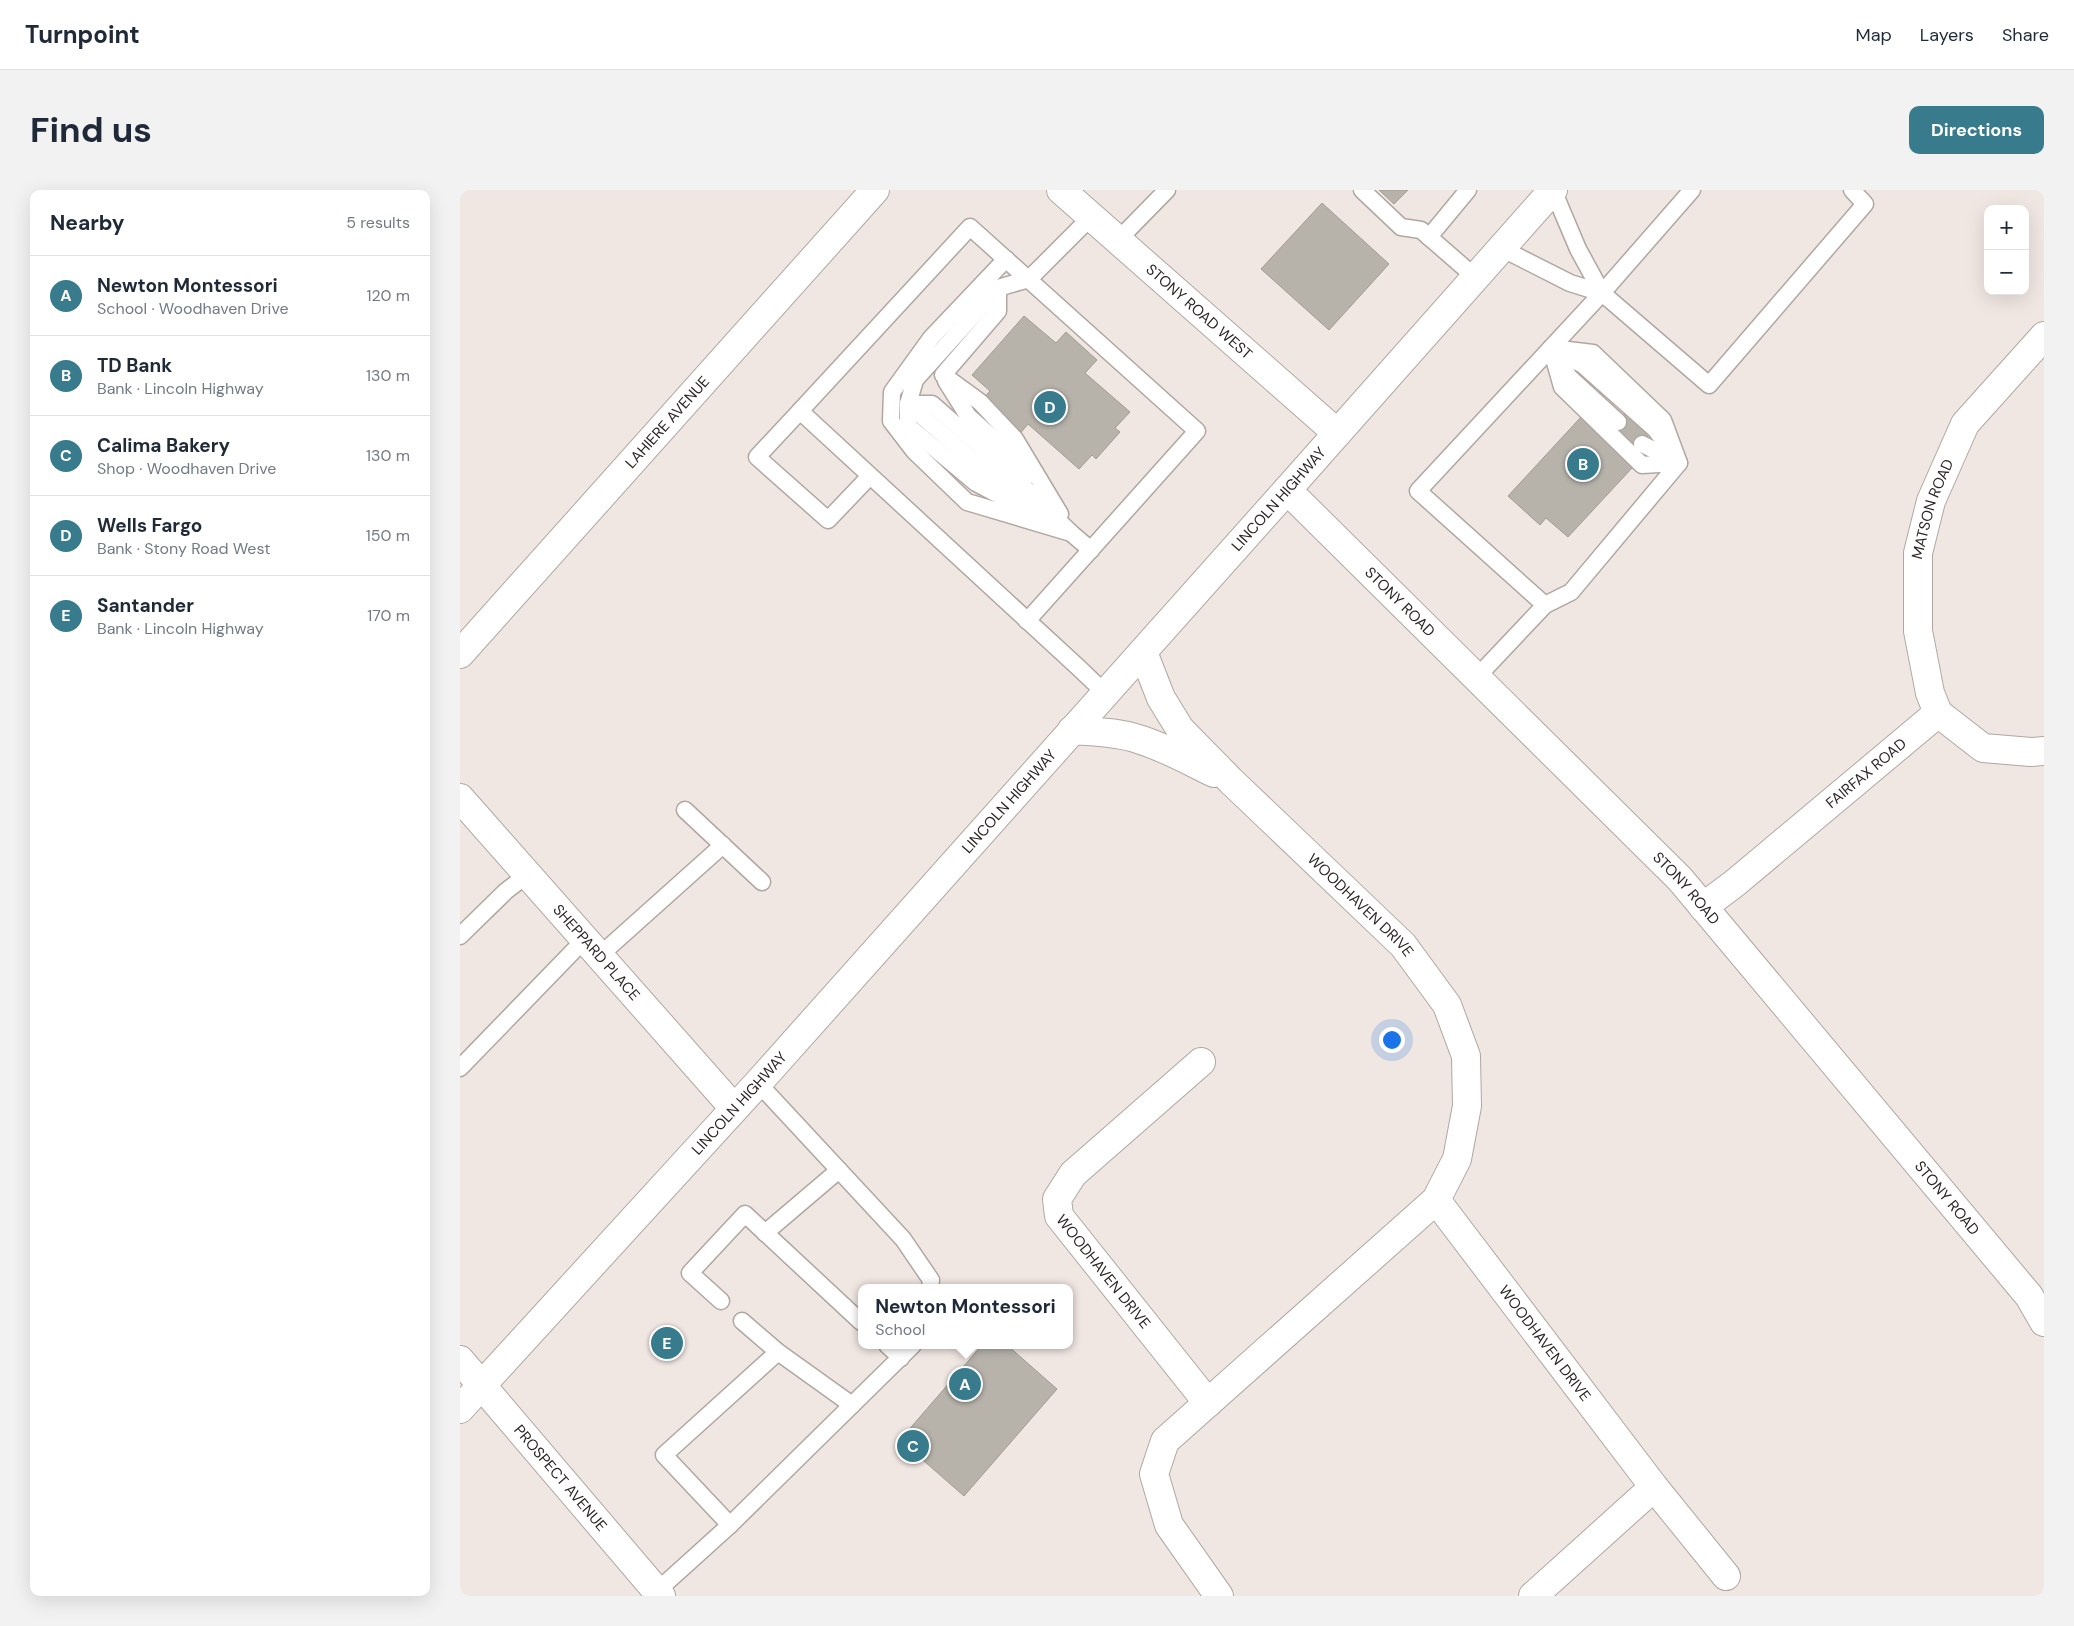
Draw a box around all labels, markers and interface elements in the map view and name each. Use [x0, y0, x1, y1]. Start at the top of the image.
text: Turnpoint [25, 19, 140, 50]
text: Map [1856, 23, 1892, 47]
text: Layers [1920, 23, 1974, 47]
text: Share [2002, 23, 2049, 47]
button: Directions [1909, 106, 2044, 154]
text: Find us [30, 107, 152, 153]
map controls [1984, 205, 2029, 295]
button: + [1984, 205, 2029, 250]
text: Nearby [50, 209, 124, 237]
text: 5 results [346, 212, 410, 233]
button: − [1984, 250, 2029, 295]
street label: STONY ROAD WEST [1142, 259, 1256, 364]
text: Newton Montessori [97, 273, 278, 298]
text: A [60, 285, 72, 306]
text: 120 m [366, 285, 410, 306]
text: School · Woodhaven Drive [97, 298, 289, 319]
text: TD Bank [97, 353, 172, 378]
text: B [61, 365, 71, 386]
text: 130 m [366, 365, 410, 386]
street label: LAHIERE AVENUE [621, 372, 714, 473]
text: Bank · Lincoln Highway [97, 378, 264, 399]
pin: D [1034, 388, 1066, 426]
text: Calima Bakery [97, 433, 230, 458]
street label: LINCOLN HIGHWAY [1227, 443, 1331, 555]
text: C [60, 445, 72, 466]
text: 130 m [366, 445, 410, 466]
pin: B [1567, 445, 1599, 483]
street label: MATSON ROAD [1907, 456, 1958, 561]
text: Shop · Woodhaven Drive [97, 458, 276, 479]
text: Wells Fargo [97, 513, 202, 538]
text: D [60, 525, 72, 546]
text: 150 m [366, 525, 410, 546]
text: Bank · Stony Road West [97, 538, 270, 559]
street label: STONY ROAD [1361, 563, 1439, 641]
text: Santander [97, 593, 194, 618]
text: E [61, 605, 71, 626]
text: 170 m [367, 605, 410, 626]
text: Bank · Lincoln Highway [97, 618, 264, 639]
street label: FAIRFAX ROAD [1822, 734, 1911, 813]
street label: LINCOLN HIGHWAY [957, 745, 1061, 858]
street label: STONY ROAD [1648, 848, 1724, 929]
street label: WOODHAVEN DRIVE [1303, 849, 1418, 961]
street label: SHEPPARD PLACE [549, 900, 644, 1005]
your location [1379, 1027, 1405, 1053]
street label: LINCOLN HIGHWAY [687, 1047, 791, 1159]
street label: STONY ROAD [1910, 1157, 1984, 1239]
street label: WOODHAVEN DRIVE [1052, 1210, 1155, 1333]
street label: WOODHAVEN DRIVE [1494, 1281, 1595, 1405]
popup [858, 1284, 1073, 1349]
text: Newton Montessori [875, 1294, 1056, 1319]
text: School [875, 1319, 925, 1340]
pin: E [651, 1324, 683, 1362]
pin: A [949, 1365, 981, 1403]
street label: PROSPECT AVENUE [510, 1421, 611, 1535]
pin: C [897, 1427, 929, 1465]

